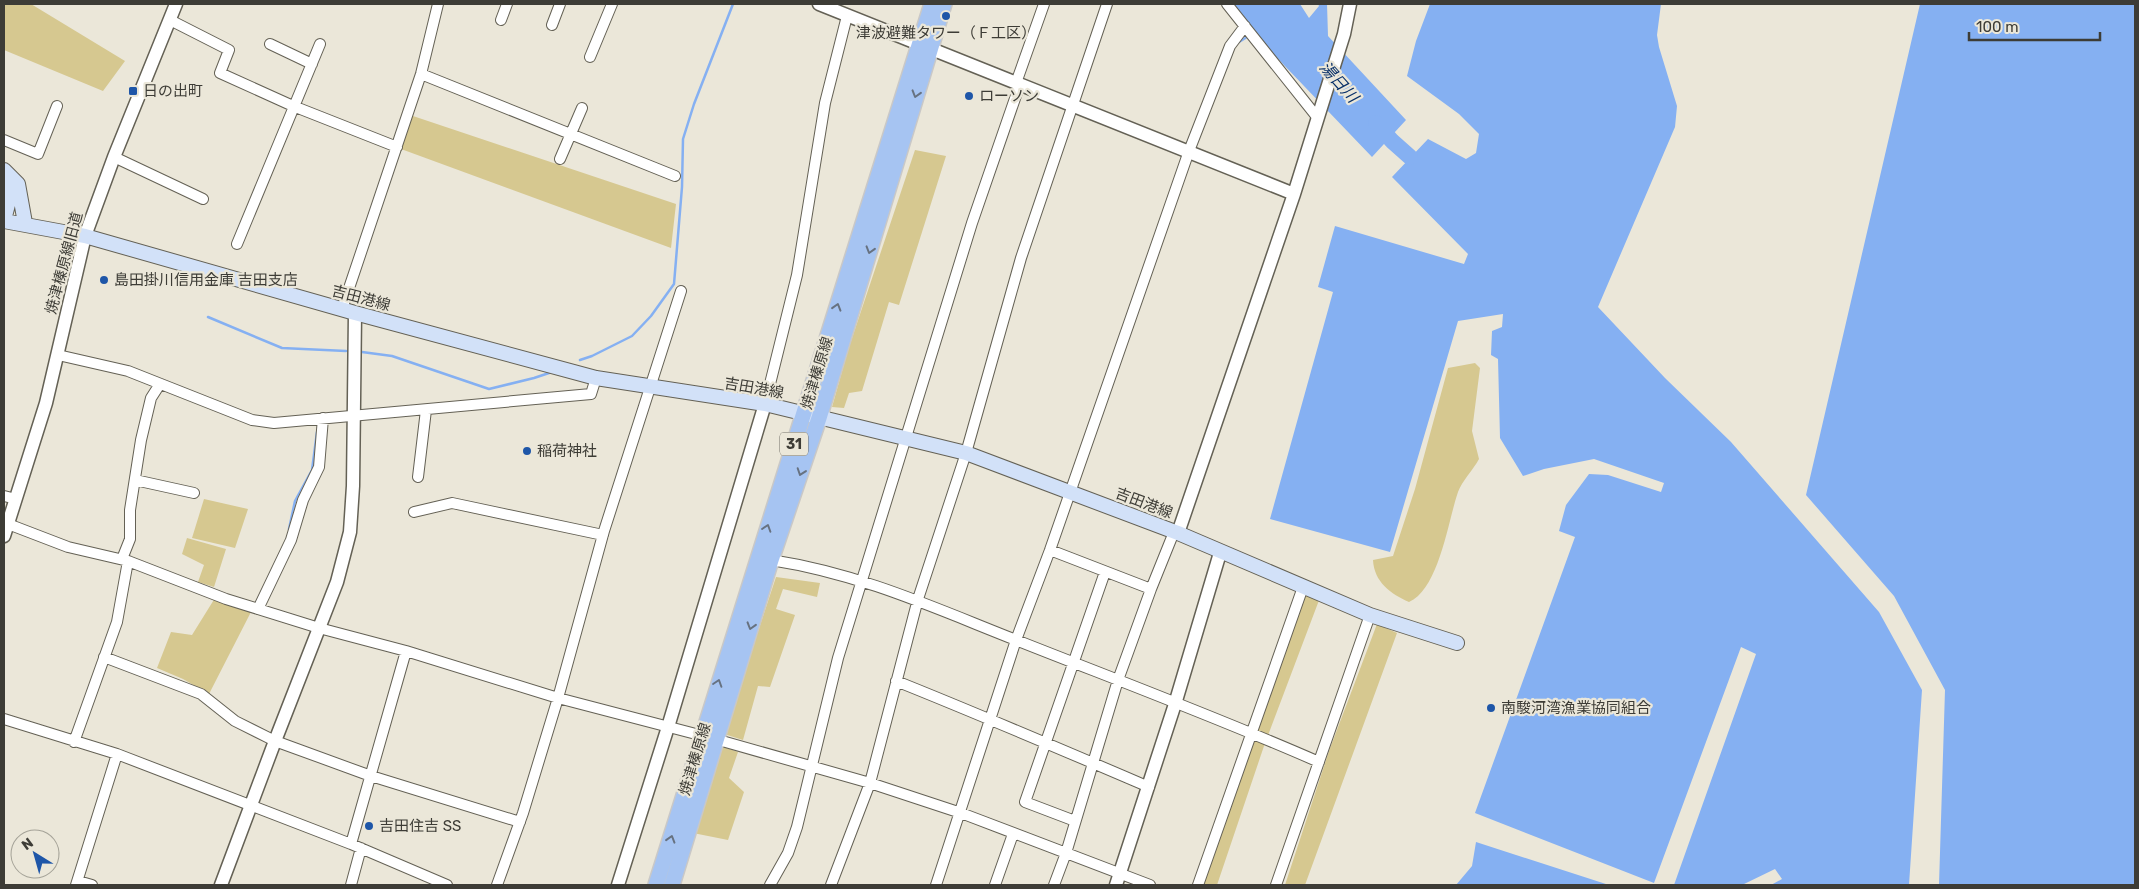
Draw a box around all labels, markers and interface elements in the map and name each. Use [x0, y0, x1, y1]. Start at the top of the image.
marker: 津波避難タワー（Ｆ工区） [940, 10, 952, 22]
scale bar [1969, 10, 2100, 42]
text: 100 m [1976, 18, 2018, 36]
place label: 津波避難タワー（Ｆ工区） [856, 24, 1036, 42]
water label: 湯日川 [1316, 58, 1363, 108]
place label: 日の出町 [143, 82, 203, 100]
marker: 日の出町 [127, 85, 139, 97]
place label: ローソン [979, 87, 1039, 105]
one-way arrow [912, 89, 922, 98]
marker: ローソン [963, 90, 975, 102]
street label: 焼津榛原線旧道 [42, 210, 86, 316]
one-way arrow [865, 245, 875, 253]
place label: 島田掛川信用金庫 吉田支店 [114, 271, 298, 289]
marker: 島田掛川信用金庫 吉田支店 [98, 274, 110, 286]
street label: 吉田港線 [330, 282, 392, 314]
one-way arrow [832, 303, 842, 311]
street label: 焼津榛原線 [797, 334, 837, 412]
street label: 吉田港線 [723, 374, 785, 402]
road number: 31 [780, 432, 808, 456]
place label: 稲荷神社 [537, 442, 597, 460]
marker: 稲荷神社 [521, 445, 533, 457]
one-way arrow [797, 467, 807, 475]
street label: 吉田港線 [1113, 484, 1175, 522]
one-way arrow [762, 525, 772, 533]
one-way arrow [746, 622, 756, 630]
one-way arrow [713, 680, 723, 688]
place label: 南駿河湾漁業協同組合 [1501, 699, 1651, 717]
marker: 南駿河湾漁業協同組合 [1485, 702, 1497, 714]
street label: 焼津榛原線 [675, 720, 715, 798]
place label: 吉田住吉 SS [379, 817, 461, 835]
marker: 吉田住吉 SS [363, 820, 375, 832]
north arrow [10, 829, 60, 879]
text: N [18, 834, 37, 854]
one-way arrow [665, 835, 675, 843]

